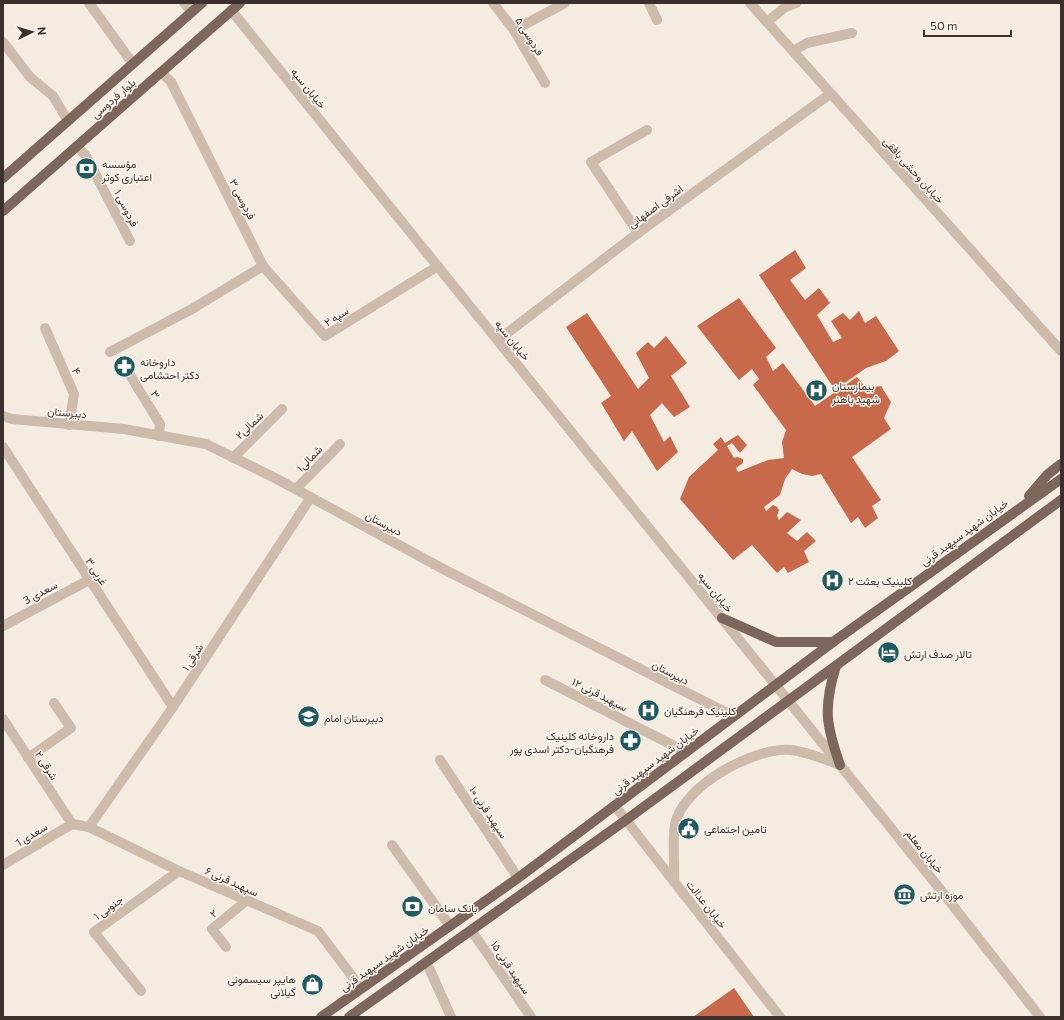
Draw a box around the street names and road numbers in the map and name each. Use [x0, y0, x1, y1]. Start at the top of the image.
street label: فردوسی ۵ [512, 14, 547, 58]
street label: خیابان سپه [287, 65, 329, 112]
street label: بلوار فردوسی [88, 75, 138, 122]
street label: خیابان وحشی بافقی [880, 134, 947, 206]
street label: فردوسی ۳ [226, 177, 259, 222]
street label: اشرفی اصفهانی [625, 182, 686, 231]
street label: فردوسی ۱ [111, 187, 142, 229]
street label: سپه ۲ [321, 303, 352, 330]
street label: خیابان سپه [491, 317, 533, 364]
street label: ۴ [70, 366, 84, 376]
street label: ۳ [149, 388, 163, 400]
street label: دبیرستان [47, 404, 87, 421]
street label: شمالی۲ [232, 408, 267, 442]
street label: شمالی۱ [293, 442, 326, 474]
street label: خیابان شهید سپهبد قرنی [918, 496, 1012, 570]
street label: دبیرستان [363, 508, 404, 539]
street label: ۳ غربی [82, 555, 111, 588]
street label: خیابان سپه [694, 569, 736, 616]
street label: سعدی 3 [21, 577, 60, 607]
street label: شرقی ۱ [178, 641, 207, 674]
street label: دبیرستان [650, 657, 692, 688]
street label: سپهبد قرنی ۱۲ [569, 675, 630, 715]
street label: خیابان شهید سپهبد قرنی [609, 723, 702, 798]
street label: شرقی ۲ [32, 748, 61, 783]
street label: سپهبد قرنی ۱۰ [466, 784, 511, 842]
street label: سعدی 1 [12, 819, 50, 850]
street label: خیابان معلم [902, 826, 947, 877]
street label: سپهبد قرنی ۶ [203, 864, 261, 900]
street label: خیابان عدالت [683, 877, 730, 931]
street label: ۱ جنوبی [91, 892, 126, 923]
street label: ۲ [207, 906, 220, 920]
street label: خیابان شهید سپهبد قرنی [337, 922, 432, 995]
street label: سپهبد قرنی ۱۵ [487, 938, 534, 997]

